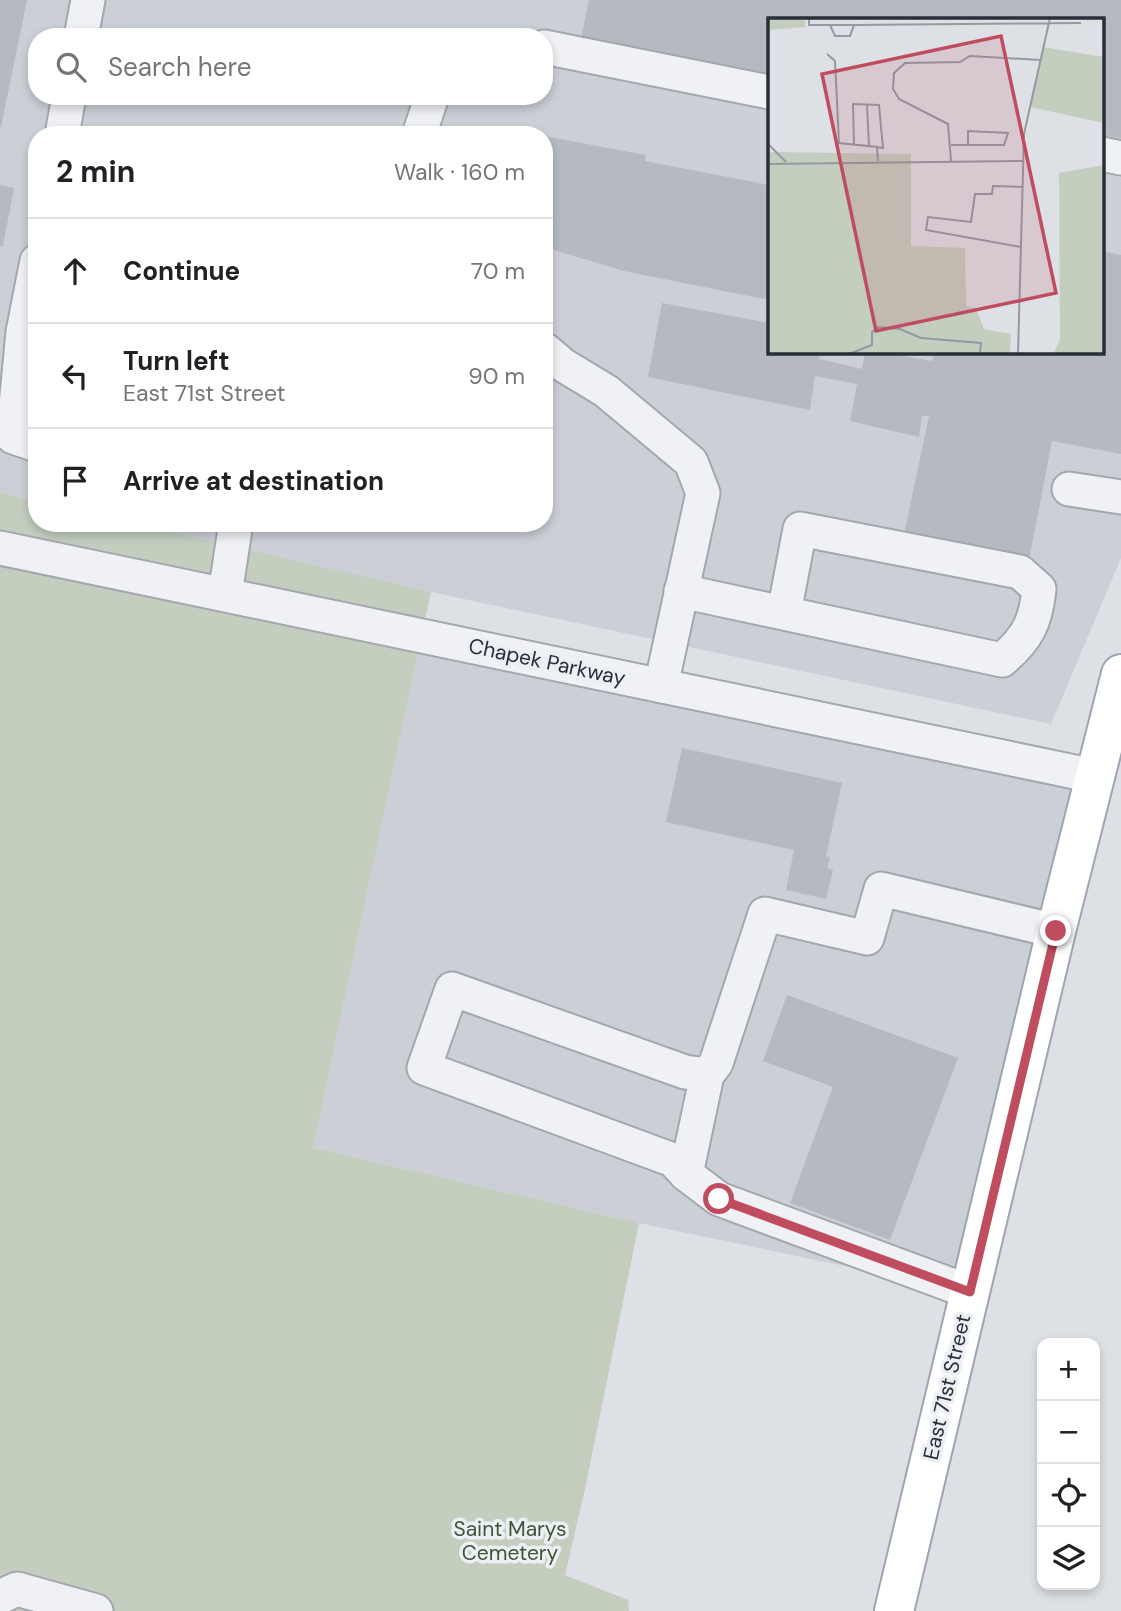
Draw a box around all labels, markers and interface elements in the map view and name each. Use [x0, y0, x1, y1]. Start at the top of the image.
inset map [768, 18, 1104, 354]
search box [28, 28, 553, 105]
icon: search [52, 48, 90, 86]
text: Search here [108, 50, 251, 84]
text: 2 min [56, 152, 135, 191]
text: Walk · 160 m [394, 157, 525, 187]
icon: ahead [56, 252, 94, 290]
text: Continue [123, 254, 240, 288]
text: 70 m [471, 256, 525, 286]
text: Turn left [123, 344, 230, 378]
icon: left [56, 357, 94, 395]
text: 90 m [468, 361, 525, 391]
text: East 71st Street [123, 378, 286, 408]
icon: arrive [56, 462, 94, 500]
text: Arrive at destination [123, 464, 384, 498]
street label: Chapek Parkway [466, 632, 628, 692]
route end [1040, 915, 1071, 946]
route start [703, 1183, 734, 1214]
street label: East 71st Street [917, 1312, 977, 1462]
map controls [1037, 1338, 1100, 1590]
button: + [1037, 1338, 1100, 1401]
button: − [1037, 1401, 1100, 1464]
button: locate [1037, 1464, 1100, 1527]
park label: Saint Marys Cemetery [454, 1515, 566, 1567]
button: layers [1037, 1527, 1100, 1590]

